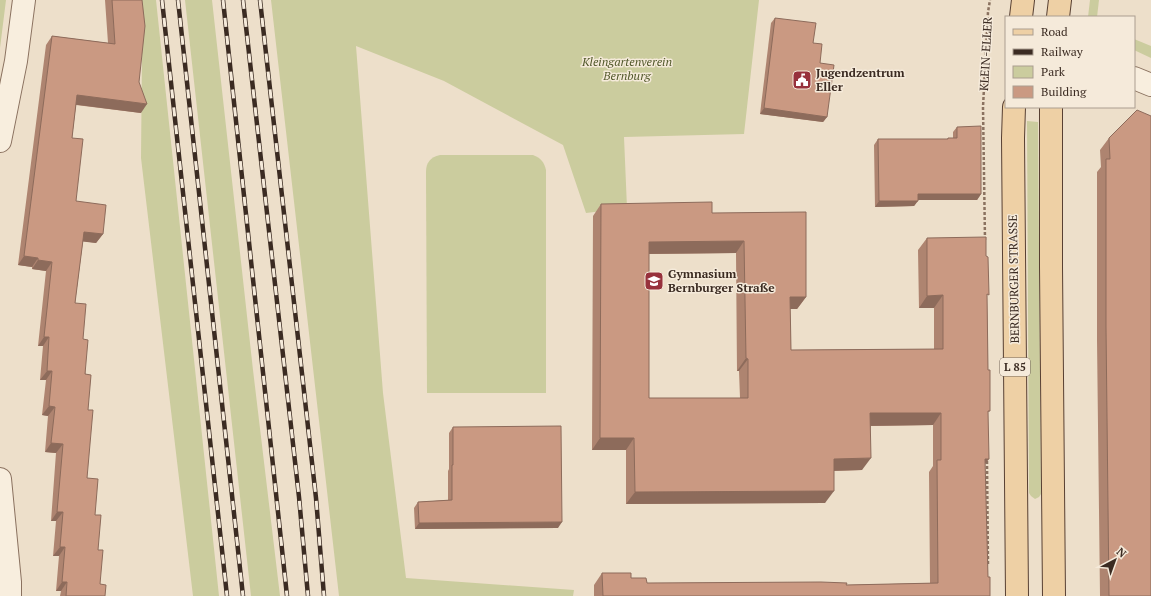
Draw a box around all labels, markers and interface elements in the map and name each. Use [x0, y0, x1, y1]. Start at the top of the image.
street label: KLEIN-ELLER [976, 16, 995, 91]
legend [1005, 16, 1135, 108]
text: Road [1041, 24, 1068, 39]
text: Railway [1041, 44, 1084, 59]
park label: Kleingartenverein Bernburg [581, 54, 672, 83]
text: Park [1041, 64, 1066, 79]
place label: Jugendzentrum Eller [816, 65, 905, 94]
public building icon: Jugendzentrum Eller [791, 69, 813, 91]
text: Building [1041, 84, 1087, 99]
street label: BERNBURGER STRASSE [1005, 214, 1022, 344]
place label: Gymnasium Bernburger Straße [668, 266, 775, 295]
school or university icon: Gymnasium Bernburger Straße [643, 270, 665, 292]
road number: L 85 [1000, 358, 1030, 376]
north arrow [1095, 540, 1135, 580]
text: N [1114, 544, 1130, 561]

